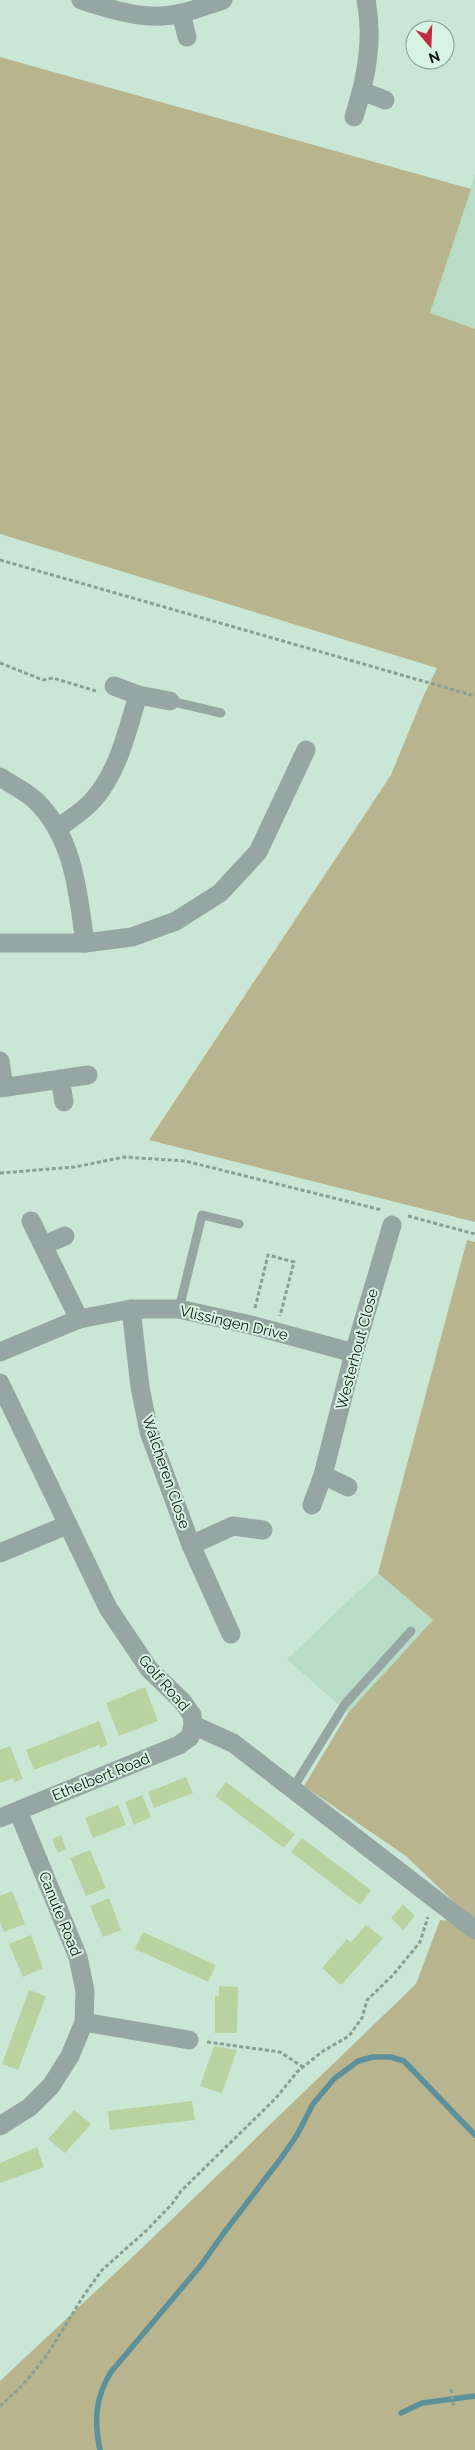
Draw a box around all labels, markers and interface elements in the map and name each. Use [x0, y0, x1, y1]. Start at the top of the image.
north arrow [405, 20, 455, 70]
text: N [427, 48, 442, 67]
street label: Westerhout Close [332, 1286, 382, 1411]
street label: Vlissingen Drive [178, 1302, 290, 1344]
street label: Walcheren Close [138, 1413, 194, 1531]
street label: Golf Road [135, 1651, 193, 1715]
street label: Ethelbert Road [49, 1749, 153, 1805]
street label: Canute Road [35, 1869, 85, 1959]

